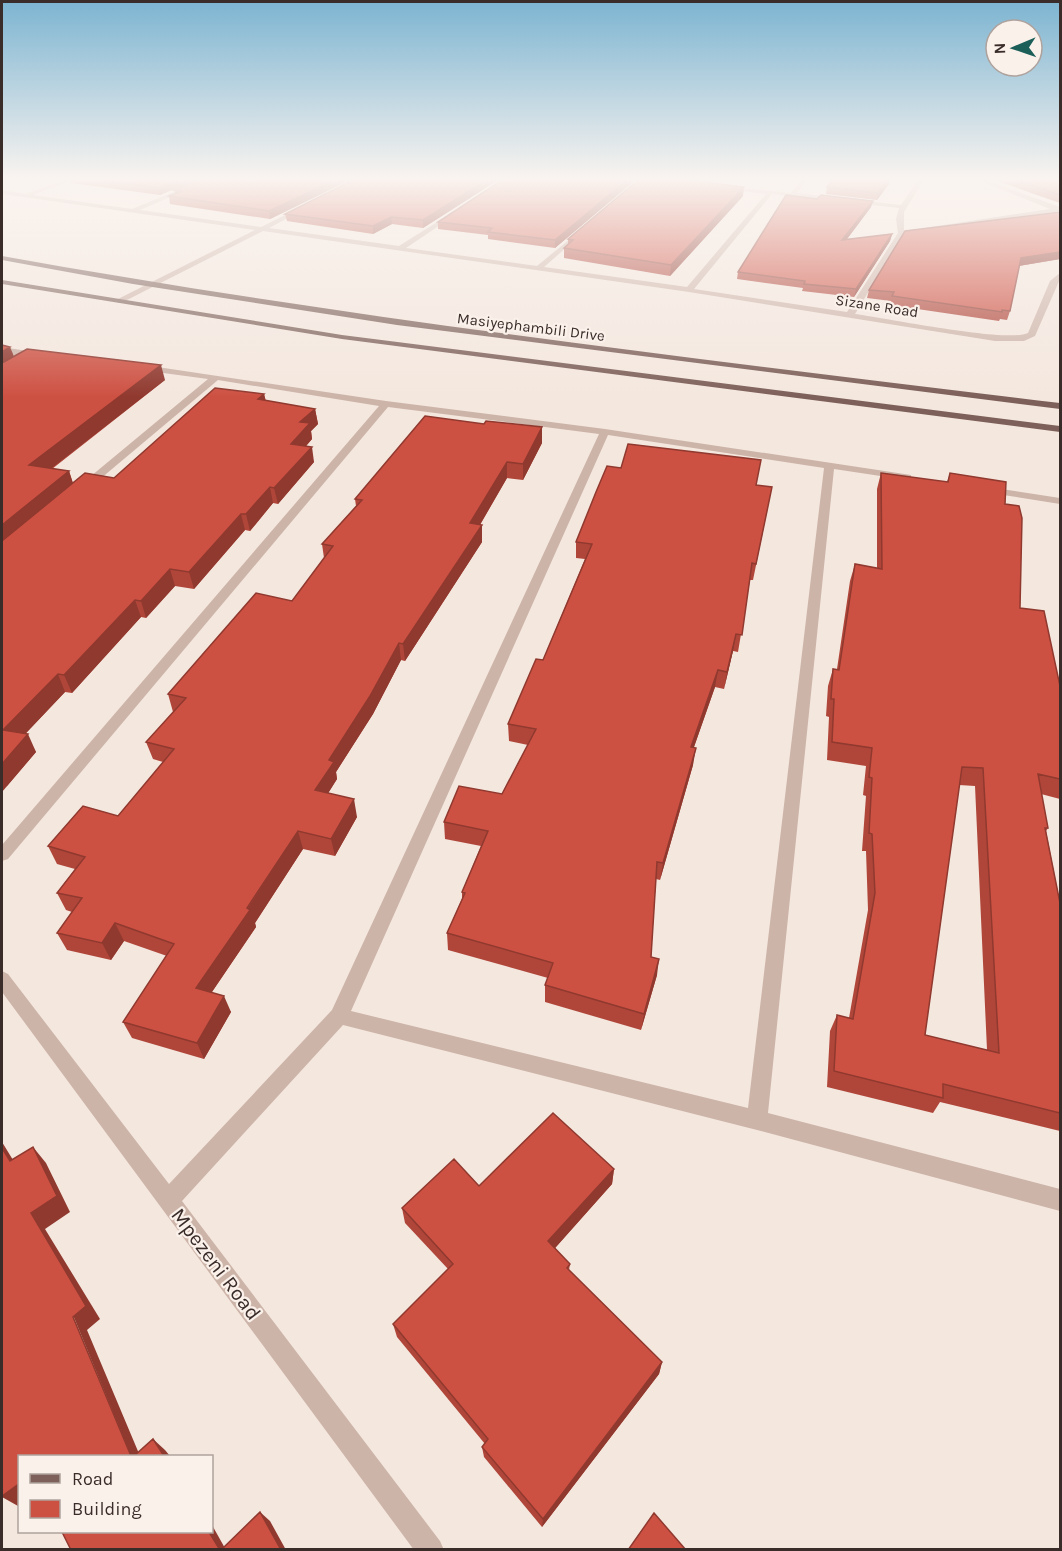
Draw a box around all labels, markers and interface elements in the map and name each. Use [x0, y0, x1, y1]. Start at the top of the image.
north arrow [984, 18, 1044, 78]
text: N [990, 42, 1009, 55]
street label: Sizane Road [834, 291, 920, 321]
street label: Masiyephambili Drive [456, 309, 606, 345]
street label: Mpezeni Road [166, 1203, 266, 1325]
legend [18, 1455, 213, 1533]
text: Road [72, 1468, 113, 1490]
text: Building [72, 1498, 142, 1520]

